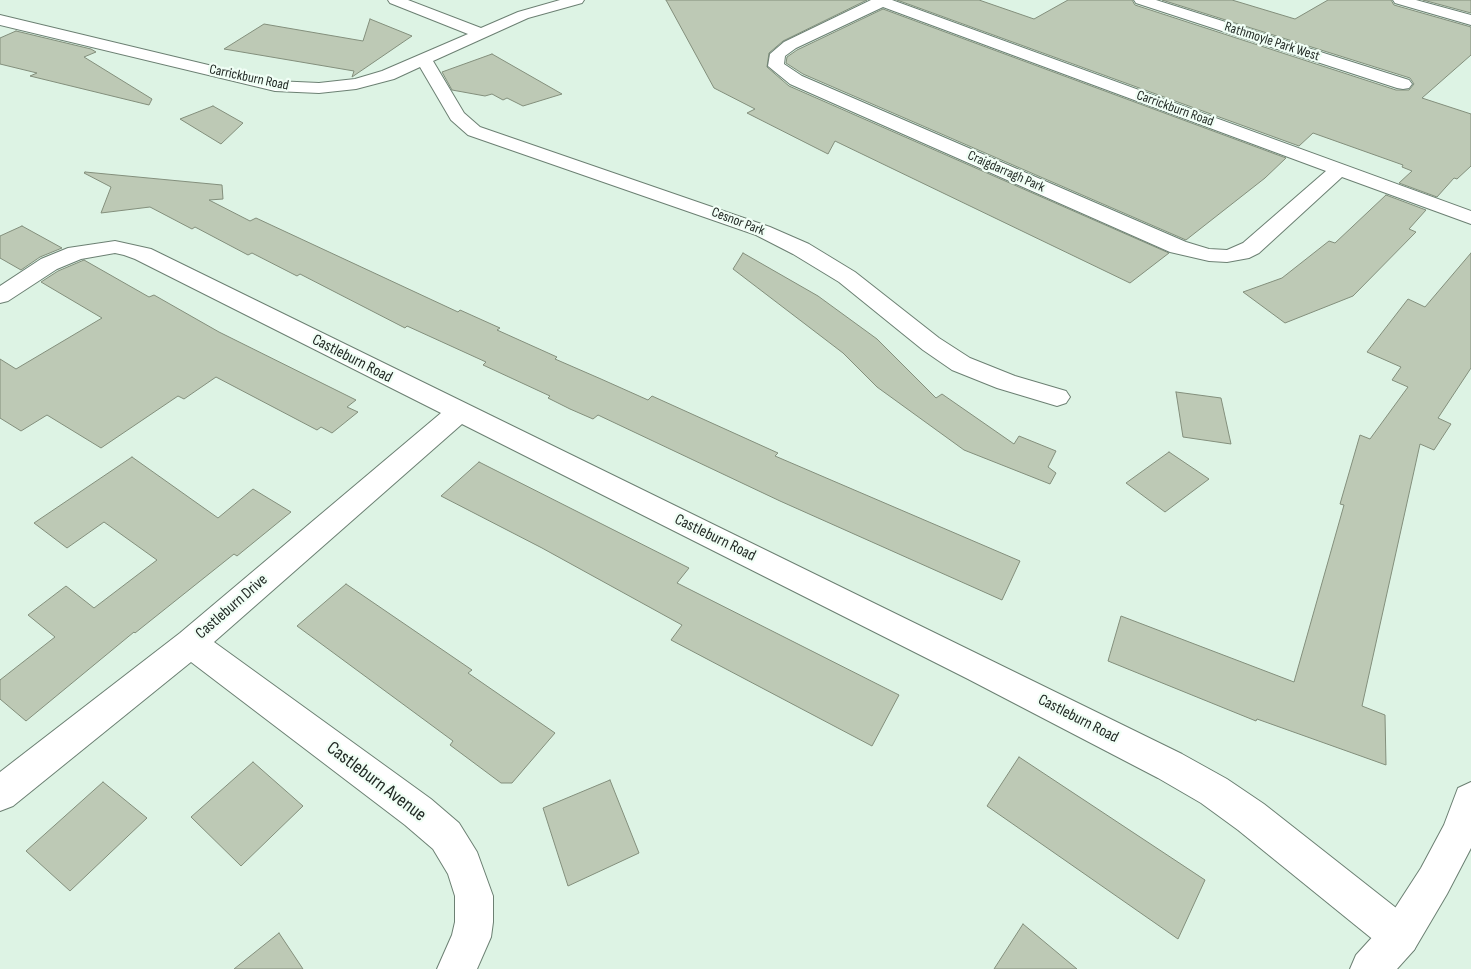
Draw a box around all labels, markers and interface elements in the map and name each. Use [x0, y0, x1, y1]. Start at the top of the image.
street label: Rathmoyle Park West [1222, 19, 1322, 65]
street label: Carrickburn Road [208, 61, 290, 95]
street label: Carrickburn Road [1134, 87, 1216, 131]
street label: Craigdarragh Park [965, 147, 1047, 197]
street label: Cesnor Park [709, 204, 767, 240]
street label: Castleburn Road [309, 331, 395, 387]
street label: Castleburn Road [671, 510, 759, 566]
street label: Castleburn Drive [192, 571, 272, 643]
street label: Castleburn Road [1035, 691, 1121, 747]
street label: Castleburn Avenue [322, 737, 430, 827]

